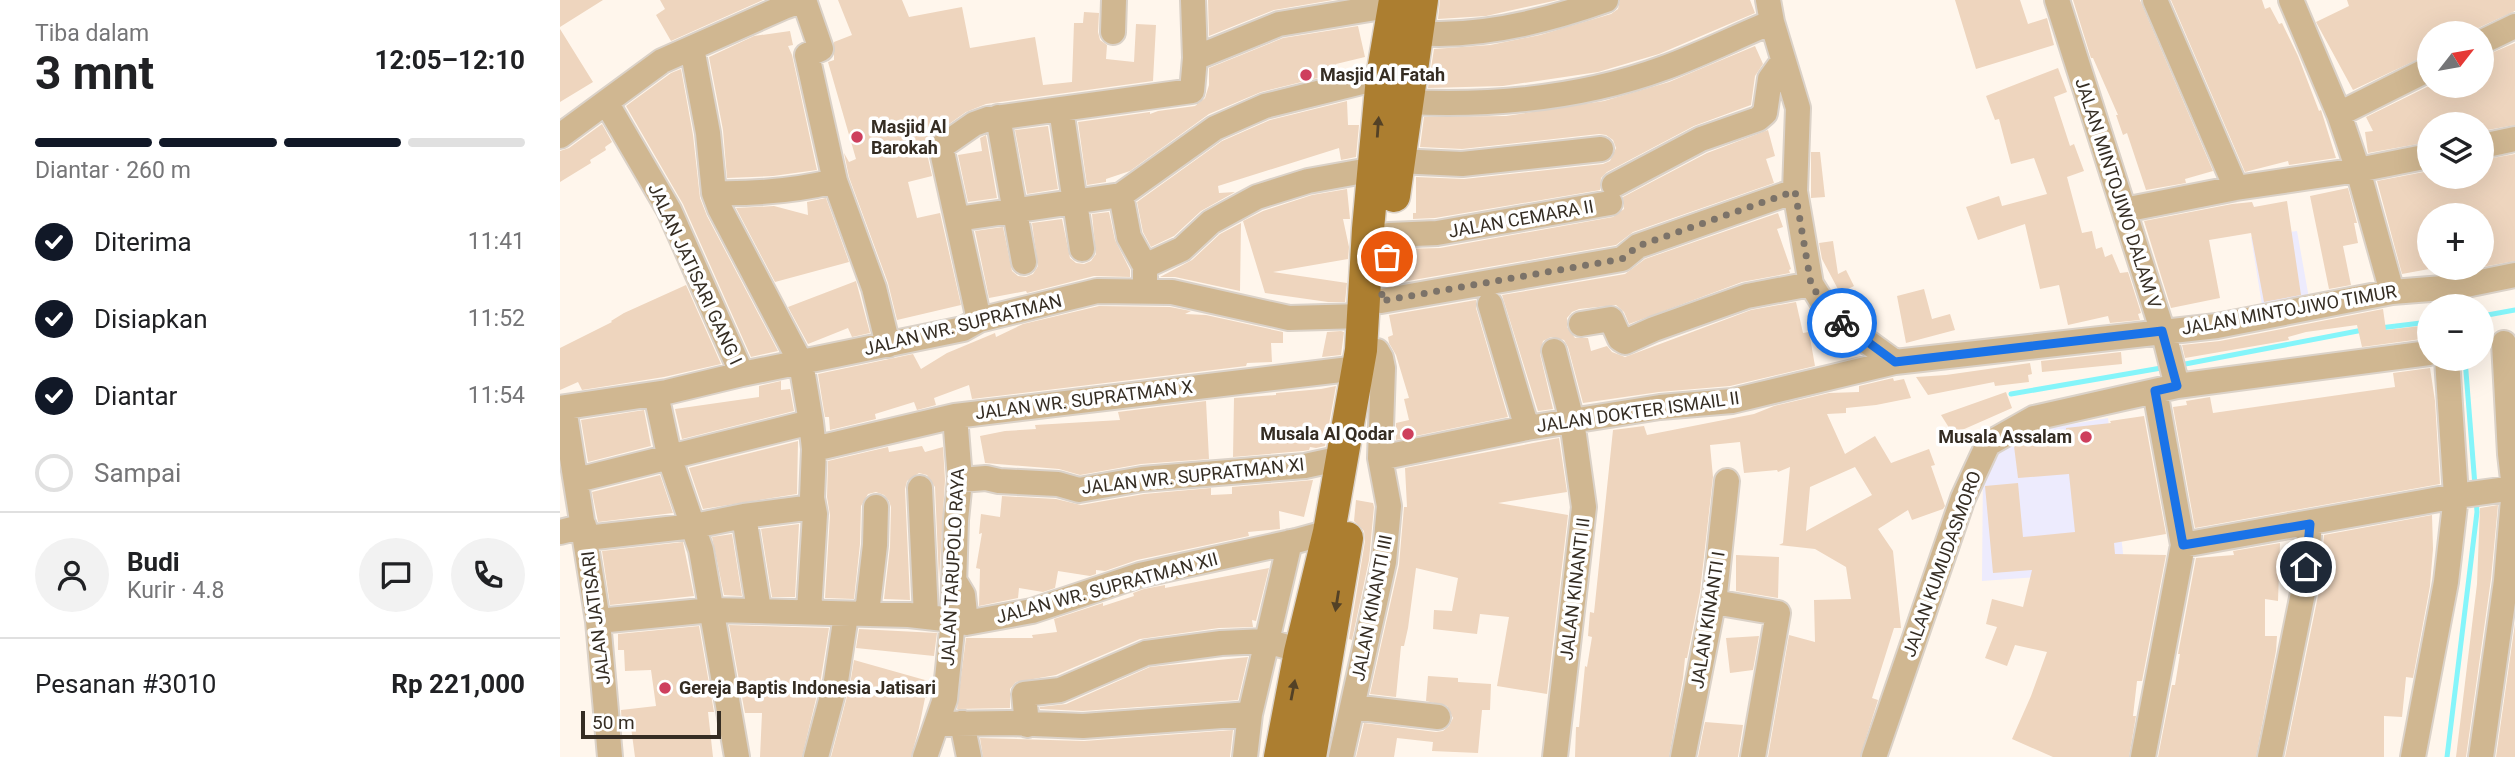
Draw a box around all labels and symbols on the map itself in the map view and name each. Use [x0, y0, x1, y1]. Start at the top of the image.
north arrow [2417, 21, 2494, 98]
place label: Masjid Al Fatah [1320, 64, 1445, 85]
marker: Masjid Al Fatah [1298, 67, 1314, 83]
street label: JALAN MINTOJIWO DALAM V [2071, 75, 2166, 311]
place label: Masjid Al Barokah [871, 116, 947, 158]
one-way arrow [1373, 116, 1384, 138]
marker: Masjid Al Barokah [849, 129, 865, 145]
street label: JALAN JATISARI GANG I [644, 180, 747, 368]
street label: JALAN CEMARA II [1447, 195, 1595, 242]
pin [1357, 227, 1417, 287]
street label: JALAN MINTOJIWO TIMUR [2180, 280, 2398, 339]
courier [1807, 288, 1877, 358]
street label: JALAN WR. SUPRATMAN [862, 290, 1064, 359]
street label: JALAN WR. SUPRATMAN X [974, 376, 1194, 423]
street label: JALAN DOKTER ISMAIL II [1535, 387, 1741, 436]
place label: Musala Al Qodar [1260, 423, 1394, 444]
marker: Musala Al Qodar [1400, 426, 1416, 442]
place label: Musala Assalam [1938, 426, 2072, 447]
marker: Musala Assalam [2078, 429, 2094, 445]
street label: JALAN WR. SUPRATMAN XI [1081, 453, 1305, 498]
street label: JALAN TARUPOLO RAYA [937, 467, 968, 666]
street label: JALAN KUMUDASMORO [1898, 468, 1985, 660]
street label: JALAN KINANTI II [1555, 516, 1594, 662]
street label: JALAN KINANTI III [1347, 533, 1396, 683]
pin [2276, 537, 2336, 597]
street label: JALAN WR. SUPRATMAN XII [994, 548, 1220, 627]
street label: JALAN JATISARI [577, 550, 614, 686]
street label: JALAN KINANTI I [1686, 550, 1729, 690]
one-way arrow [1331, 590, 1342, 612]
place label: Gereja Baptis Indonesia Jatisari [679, 677, 936, 698]
one-way arrow [1288, 679, 1299, 701]
marker: Gereja Baptis Indonesia Jatisari [657, 680, 673, 696]
scale bar [581, 708, 721, 740]

